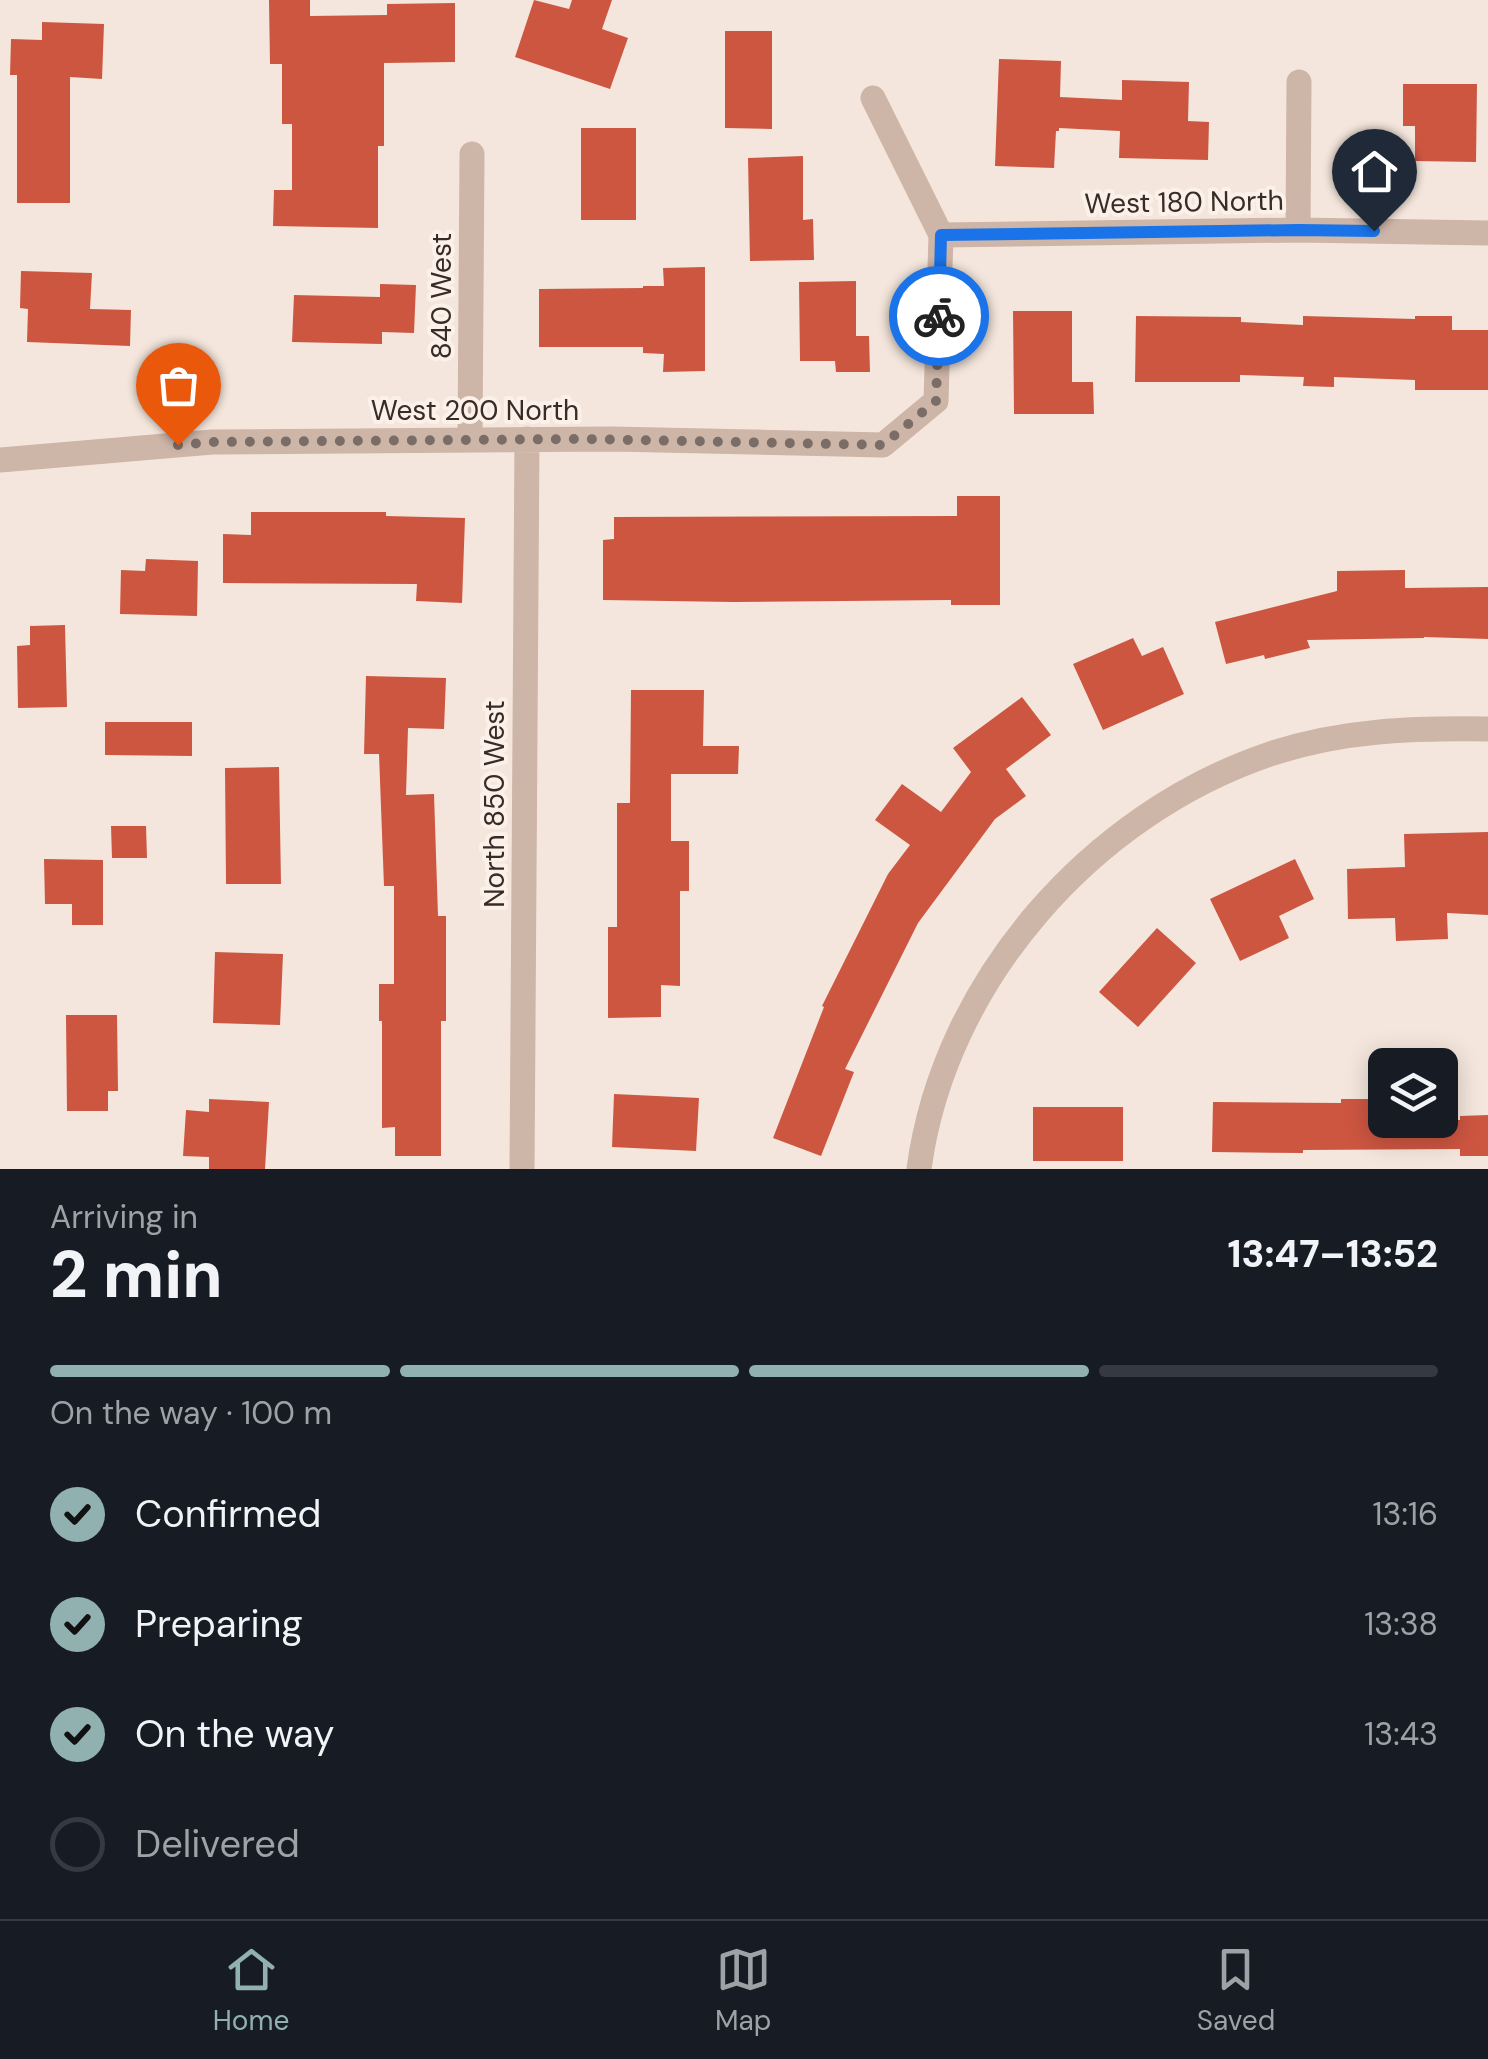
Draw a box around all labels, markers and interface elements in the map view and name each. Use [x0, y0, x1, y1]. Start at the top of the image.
pin [1332, 129, 1417, 232]
icon: home [1347, 144, 1402, 199]
street label: West 180 North [1084, 182, 1284, 222]
street label: 840 West [423, 233, 460, 359]
courier [889, 266, 989, 366]
icon: bike [912, 289, 967, 344]
pin [136, 343, 221, 446]
icon: bag [151, 358, 206, 413]
street label: West 200 North [371, 392, 579, 429]
street label: North 850 West [476, 700, 513, 908]
map controls [1368, 1048, 1458, 1138]
button: layers [1368, 1048, 1458, 1138]
text: Arriving in [50, 1196, 198, 1238]
text: 13:47–13:52 [1227, 1229, 1438, 1279]
text: 2 min [50, 1233, 223, 1317]
text: On the way · 100 m [50, 1392, 332, 1434]
icon: check [50, 1487, 105, 1542]
text: Confirmed [135, 1489, 321, 1539]
text: 13:16 [1373, 1493, 1438, 1535]
icon: check [50, 1597, 105, 1652]
text: Preparing [135, 1599, 303, 1649]
text: 13:38 [1364, 1603, 1438, 1645]
icon: check [50, 1707, 105, 1762]
text: On the way [135, 1709, 334, 1759]
text: 13:43 [1364, 1713, 1438, 1755]
text: Delivered [135, 1819, 300, 1869]
tab: Home [213, 1942, 289, 2039]
tab: Map [715, 1942, 771, 2039]
tab: Saved [1197, 1942, 1275, 2039]

